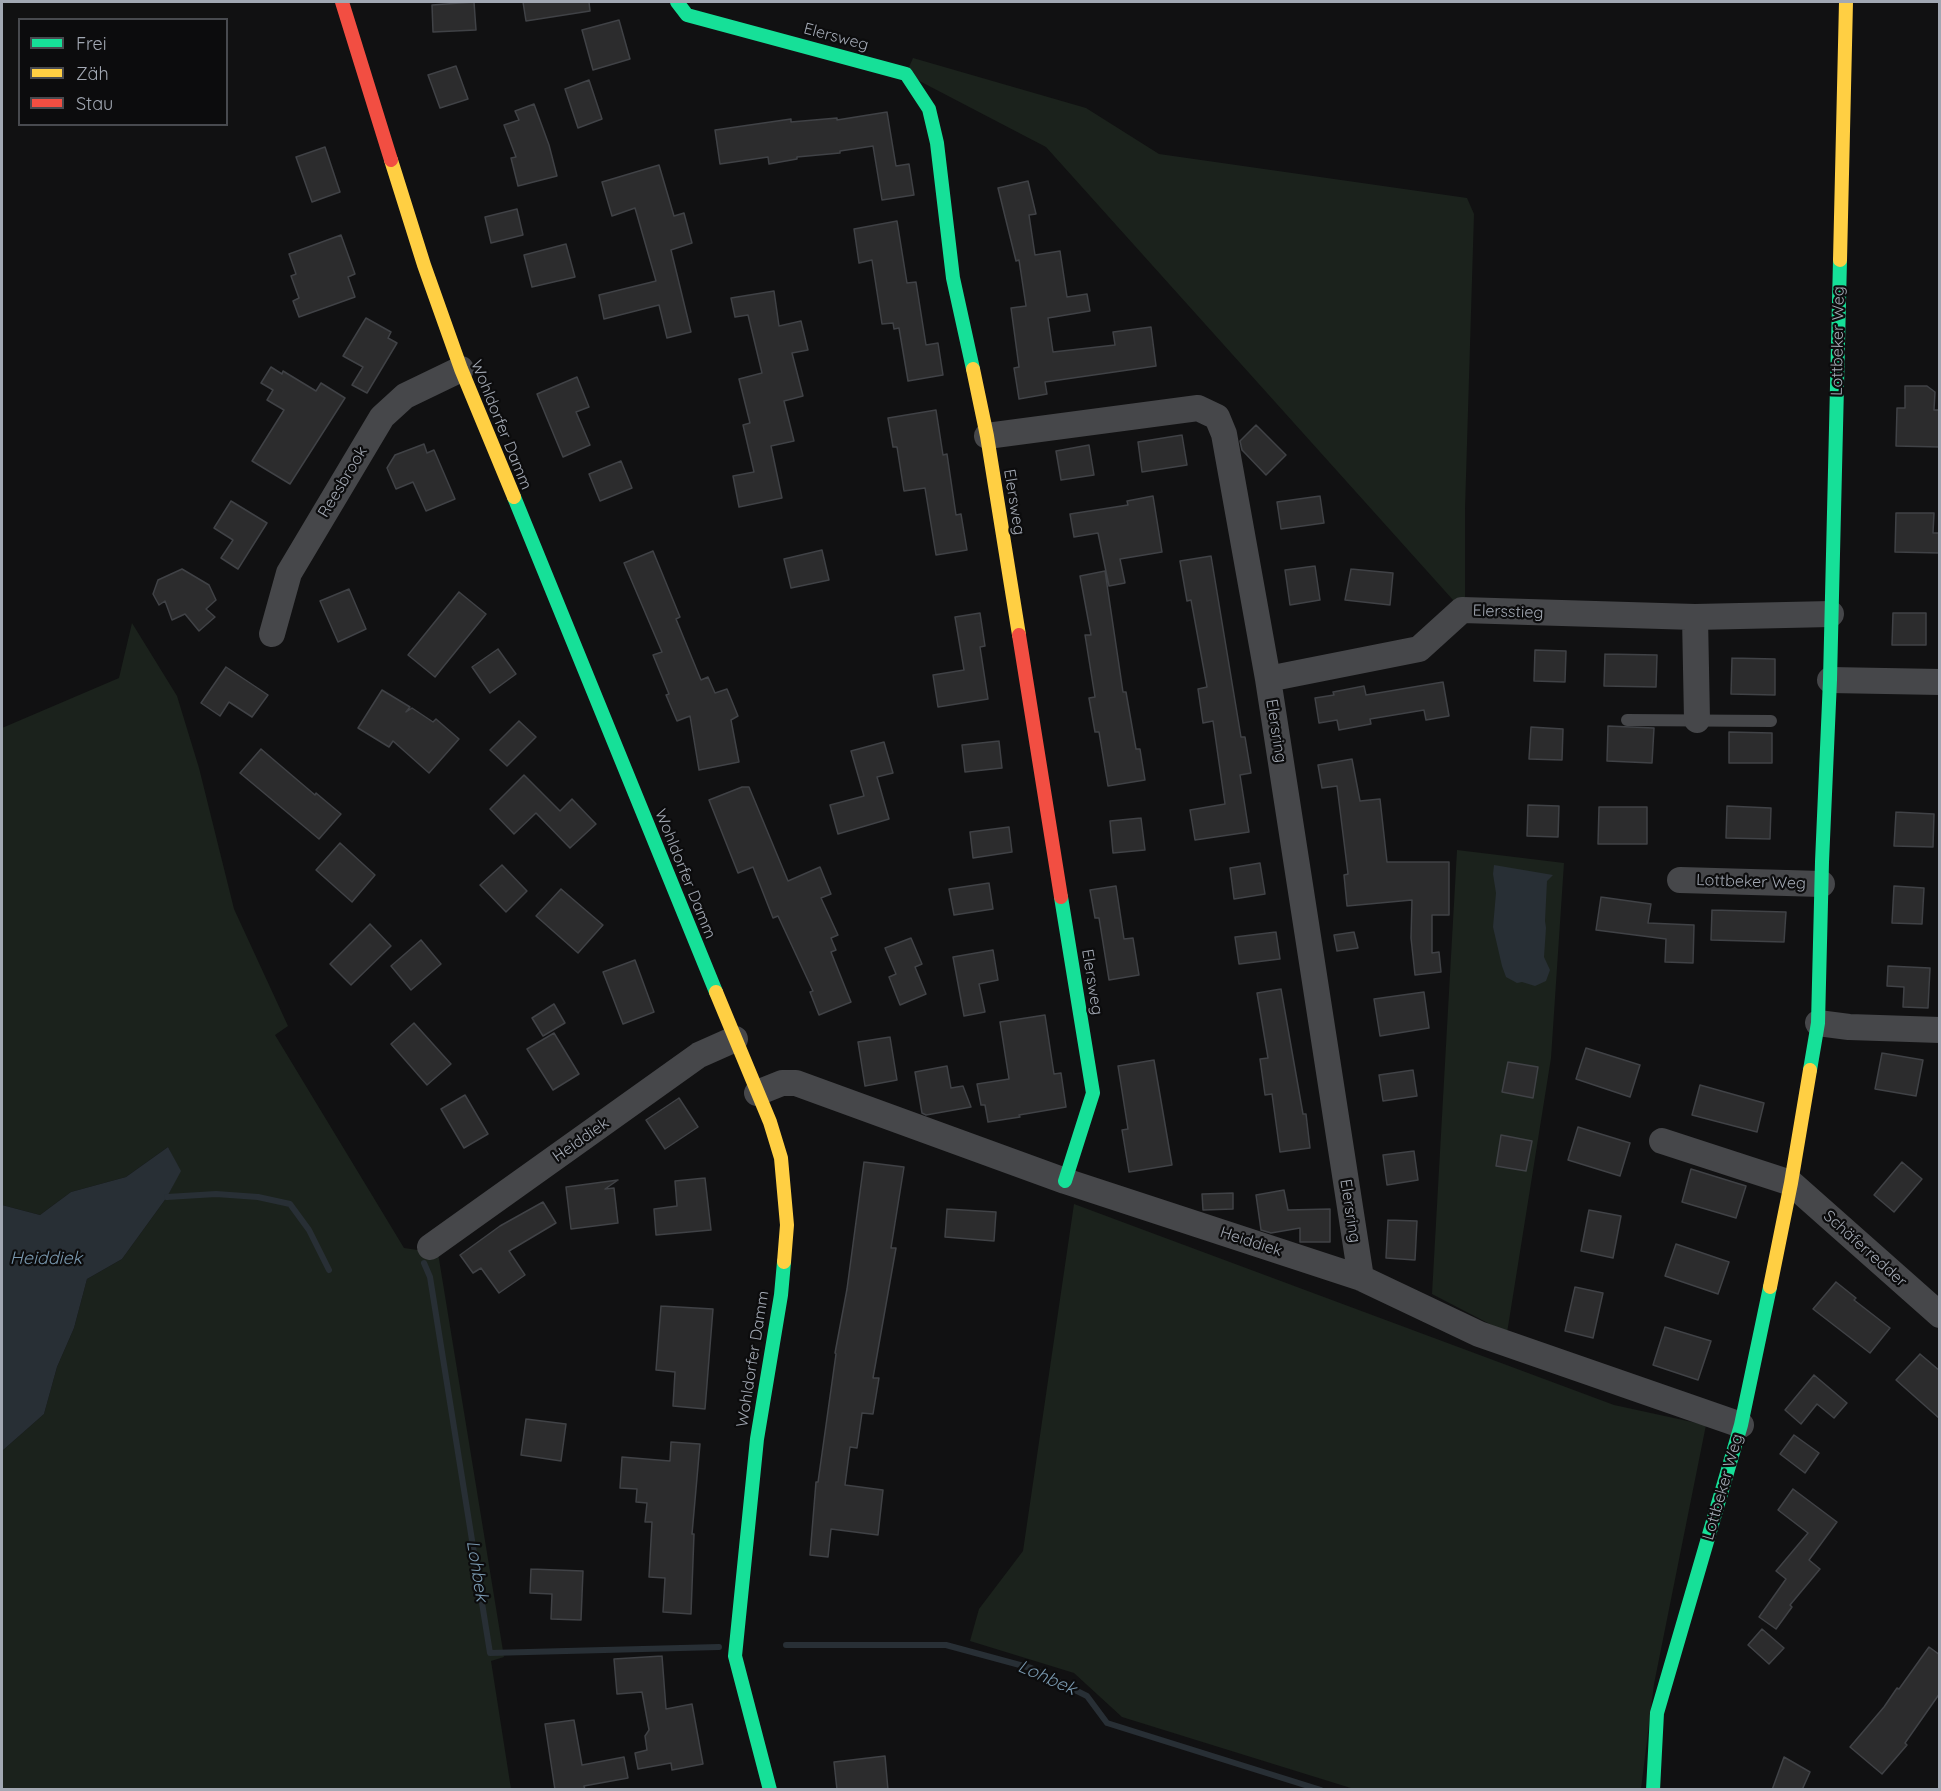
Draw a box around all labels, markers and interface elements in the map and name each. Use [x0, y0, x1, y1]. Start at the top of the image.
legend [18, 18, 228, 126]
street label: Elersweg [802, 19, 870, 55]
text: Frei [76, 32, 107, 55]
text: Zäh [76, 62, 109, 85]
text: Stau [76, 92, 113, 115]
street label: Lottbeker Weg [1827, 286, 1849, 396]
street label: Wohldorfer Damm [466, 357, 536, 493]
street label: Reesbrook [314, 443, 372, 521]
street label: Elersweg [999, 468, 1029, 536]
street label: Elersstieg [1472, 601, 1544, 623]
street label: Elersring [1262, 698, 1290, 764]
street label: Wohldorfer Damm [650, 806, 720, 942]
street label: Lottbeker Weg [1696, 870, 1806, 894]
street label: Elersweg [1077, 948, 1107, 1016]
street label: Heiddiek [549, 1114, 613, 1166]
street label: Elersring [1336, 1178, 1364, 1244]
street label: Schäferredder [1819, 1206, 1911, 1292]
street label: Heiddiek [1217, 1223, 1285, 1261]
water label: Heiddiek [10, 1248, 82, 1270]
street label: Wohldorfer Damm [733, 1289, 773, 1429]
street label: Lottbeker Weg [1699, 1432, 1747, 1542]
water label: Lohbek [462, 1539, 492, 1603]
water label: Lohbek [1015, 1656, 1079, 1700]

